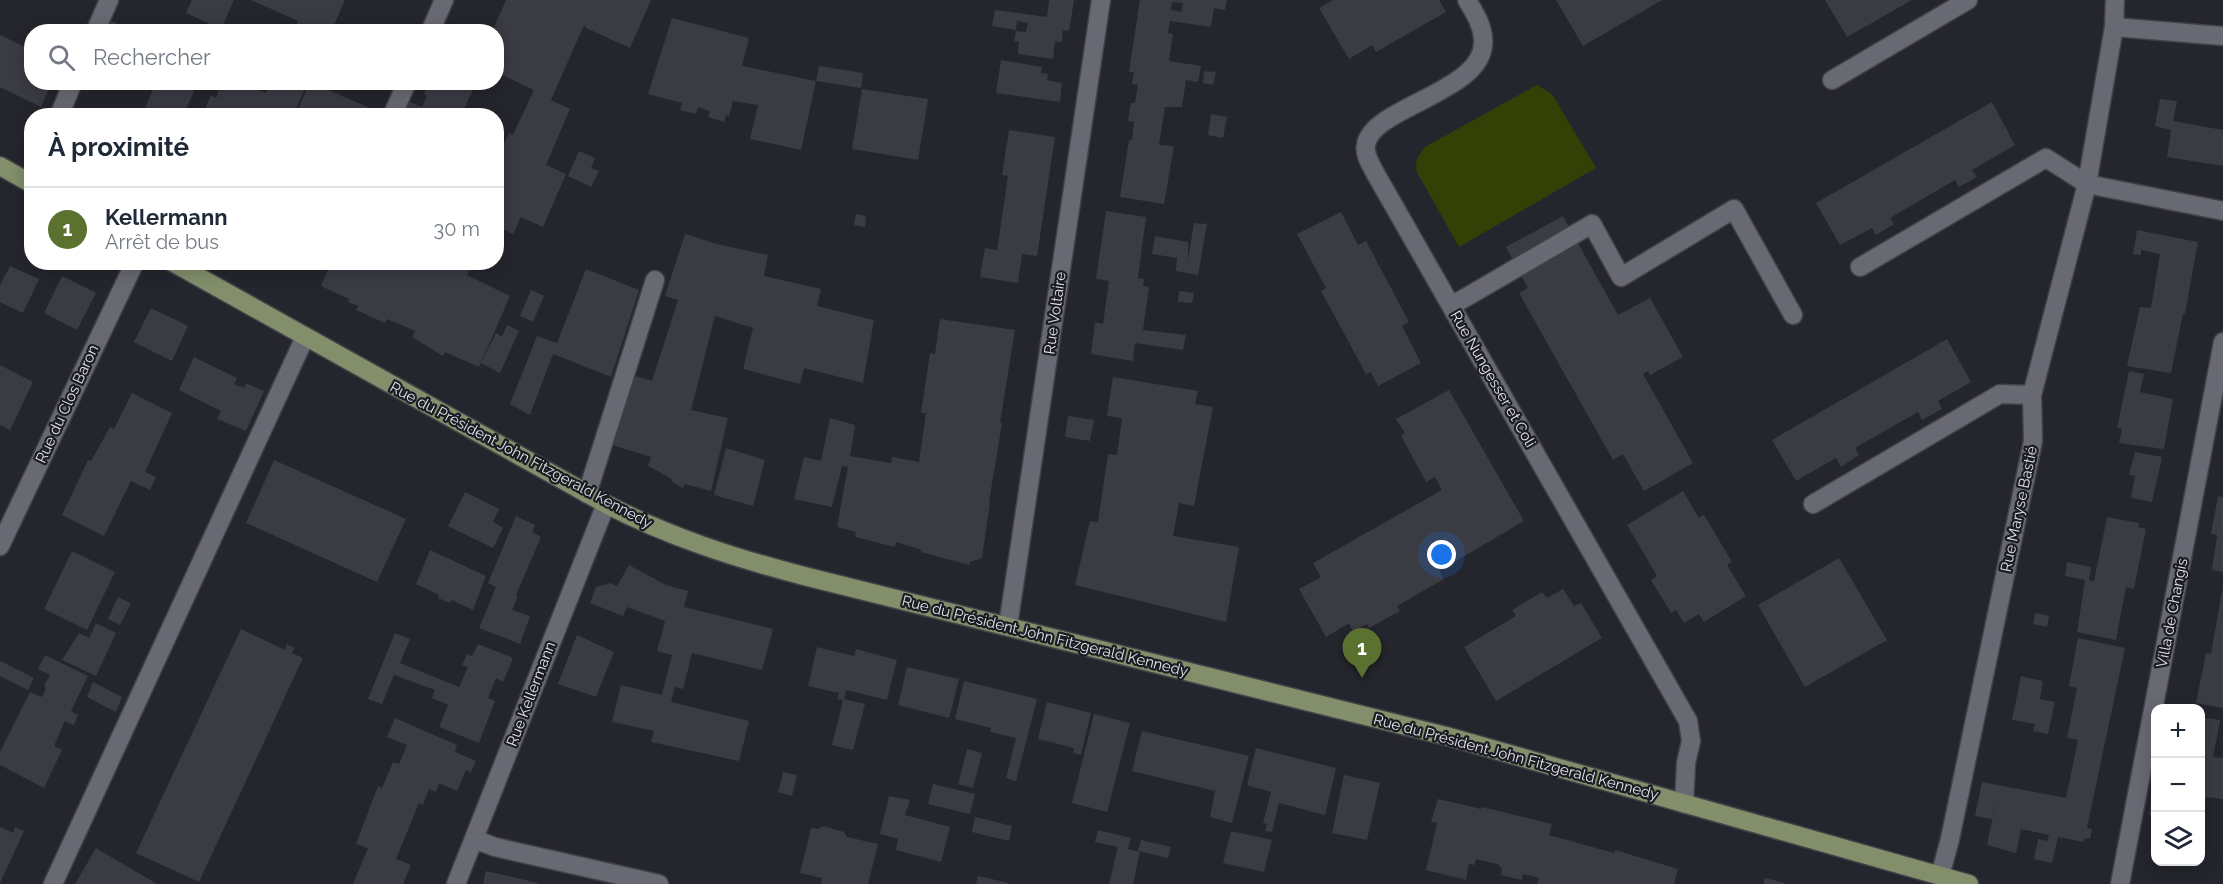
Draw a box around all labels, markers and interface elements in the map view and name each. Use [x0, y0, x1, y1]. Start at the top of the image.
search box [24, 24, 504, 90]
icon: search [45, 41, 78, 74]
text: Rechercher [93, 44, 211, 70]
text: À proximité [48, 132, 189, 162]
text: Kellermann [105, 204, 227, 230]
text: 1 [63, 217, 72, 241]
text: 30 m [434, 217, 480, 241]
text: Arrêt de bus [105, 230, 219, 254]
street label: Rue Voltaire [1040, 270, 1070, 355]
street label: Rue Nungesser et Coli [1447, 308, 1539, 450]
street label: Rue du Clos Baron [32, 342, 102, 466]
street label: Rue du Président John Fitzgerald Kennedy [387, 378, 655, 532]
street label: Rue Maryse Bastié [1997, 444, 2041, 574]
your location [1427, 540, 1456, 569]
street label: Villa de Changis [2153, 557, 2191, 669]
street label: Rue du Président John Fitzgerald Kennedy [900, 592, 1190, 680]
pin: 1 [1342, 628, 1382, 678]
street label: Rue Kellermann [503, 639, 559, 749]
map controls [2151, 704, 2205, 866]
button: + [2151, 704, 2205, 758]
street label: Rue du Président John Fitzgerald Kennedy [1372, 710, 1660, 804]
button: − [2151, 758, 2205, 812]
button: layers [2151, 812, 2205, 866]

